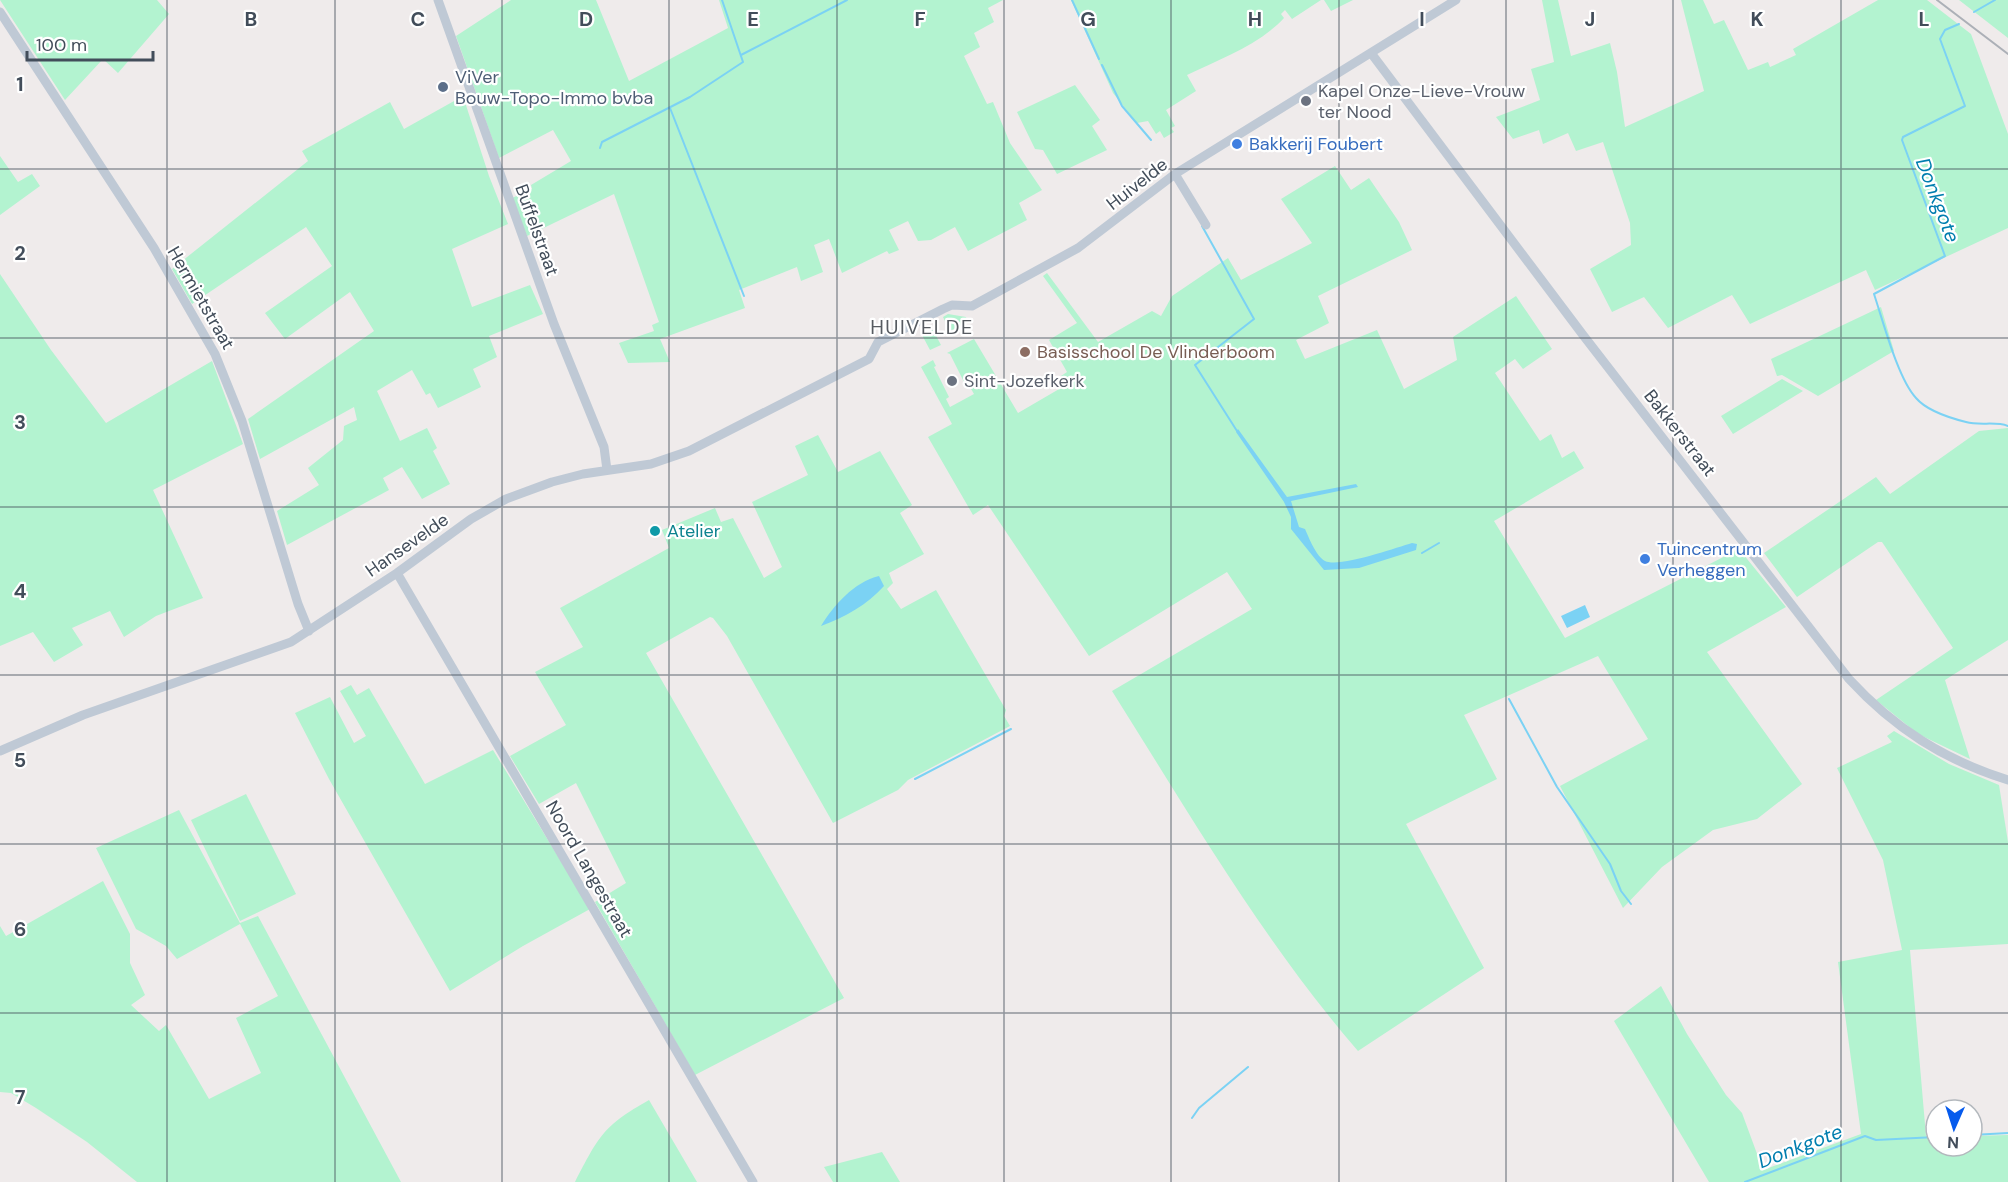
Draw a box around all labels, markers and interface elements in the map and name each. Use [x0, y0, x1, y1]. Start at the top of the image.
text: B [245, 6, 257, 32]
text: C [411, 6, 425, 32]
text: D [579, 6, 593, 32]
text: E [747, 6, 759, 32]
text: F [914, 6, 926, 32]
text: G [1080, 6, 1096, 32]
text: H [1248, 6, 1262, 32]
text: I [1419, 6, 1425, 32]
text: J [1585, 6, 1595, 32]
text: K [1750, 6, 1764, 32]
text: L [1918, 6, 1930, 32]
scale bar [27, 24, 153, 62]
text: 100 m [36, 33, 87, 57]
place label: ViVer Bouw-Topo-Immo bvba [455, 65, 653, 110]
text: 1 [16, 71, 24, 97]
place label: Kapel Onze-Lieve-Vrouw ter Nood [1318, 79, 1525, 124]
marker: ViVer Bouw-Topo-Immo bvba [436, 80, 450, 94]
marker: Kapel Onze-Lieve-Vrouw ter Nood [1299, 94, 1313, 108]
place label: Bakkerij Foubert [1249, 132, 1383, 156]
marker: Bakkerij Foubert [1230, 137, 1244, 151]
street label: Huivelde [1101, 152, 1173, 216]
water label: Donkgote [1910, 154, 1966, 246]
street label: Buffelstraat [509, 181, 565, 279]
text: 2 [14, 240, 26, 266]
street label: Hermietstraat [162, 242, 240, 354]
district label: HUIVELDE [870, 314, 974, 340]
place label: Basisschool De Vlinderboom [1037, 340, 1275, 364]
marker: Basisschool De Vlinderboom [1018, 345, 1032, 359]
place label: Sint-Jozefkerk [964, 369, 1085, 393]
marker: Sint-Jozefkerk [945, 374, 959, 388]
street label: Bakkerstraat [1639, 385, 1721, 481]
text: 3 [14, 409, 26, 435]
street label: Hansevelde [361, 508, 453, 582]
place label: Atelier [667, 519, 721, 543]
marker: Atelier [648, 524, 662, 538]
place label: Tuincentrum Verheggen [1657, 537, 1762, 582]
marker: Tuincentrum Verheggen [1638, 552, 1652, 566]
text: 4 [14, 578, 27, 604]
text: 5 [14, 747, 26, 773]
street label: Noord Langestraat [540, 796, 638, 942]
text: 6 [14, 916, 26, 942]
text: 7 [15, 1084, 26, 1110]
north arrow [1924, 1098, 1984, 1158]
water label: Donkgote [1754, 1118, 1846, 1174]
text: N [1947, 1132, 1960, 1153]

